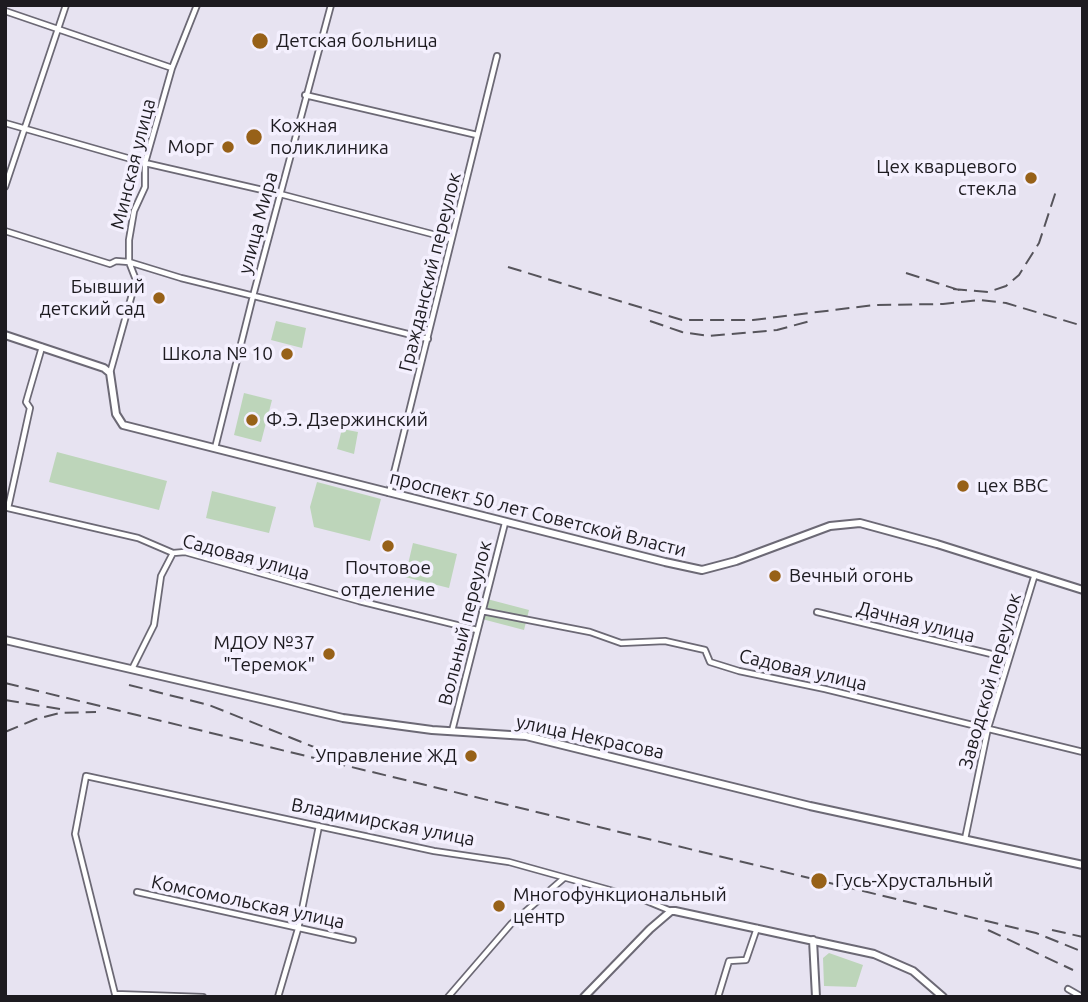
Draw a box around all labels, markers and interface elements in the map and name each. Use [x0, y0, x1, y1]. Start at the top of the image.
place label: Детская больница [276, 30, 437, 52]
marker: Детская больница [250, 31, 270, 51]
street label: Минская улица [106, 96, 160, 232]
place label: Кожная поликлиника [270, 115, 389, 159]
marker: Кожная поликлиника [244, 127, 264, 147]
place label: Морг [168, 136, 214, 158]
marker: Морг [220, 139, 236, 155]
place label: Цех кварцевого стекла [876, 156, 1017, 200]
street label: улица Мира [233, 169, 283, 277]
street label: Гражданский переулок [394, 170, 466, 374]
marker: Цех кварцевого стекла [1023, 170, 1039, 186]
place label: Бывший детский сад [40, 276, 145, 320]
marker: Бывший детский сад [151, 290, 167, 306]
place label: Школа № 10 [162, 343, 273, 365]
marker: Школа № 10 [279, 346, 295, 362]
place label: Ф.Э. Дзержинский [266, 409, 428, 431]
marker: Ф.Э. Дзержинский [244, 412, 260, 428]
street label: проспект 50 лет Советской Власти [387, 466, 689, 562]
place label: цех ВВС [977, 475, 1048, 497]
marker: цех ВВС [955, 478, 971, 494]
street label: Садовая улица [180, 529, 312, 585]
marker: Почтовое отделение [380, 538, 396, 554]
street label: Вольный переулок [434, 538, 496, 708]
place label: Почтовое отделение [340, 557, 436, 601]
place label: Вечный огонь [789, 565, 913, 587]
marker: Вечный огонь [767, 568, 783, 584]
street label: Заводской переулок [954, 590, 1026, 772]
street label: Дачная улица [855, 596, 977, 648]
place label: МДОУ №37 "Теремок" [214, 632, 315, 676]
street label: Садовая улица [737, 644, 869, 696]
marker: МДОУ №37 "Теремок" [321, 646, 337, 662]
street label: улица Некрасова [514, 710, 666, 764]
place label: Управление ЖД [315, 745, 457, 767]
marker: Управление ЖД [463, 748, 479, 764]
street label: Владимирская улица [289, 793, 477, 851]
street label: Комсомольская улица [149, 870, 347, 934]
place label: Гусь-Хрустальный [835, 870, 993, 892]
marker: Гусь-Хрустальный [809, 871, 829, 891]
place label: Многофункциональный центр [513, 884, 727, 928]
marker: Многофункциональный центр [491, 898, 507, 914]

